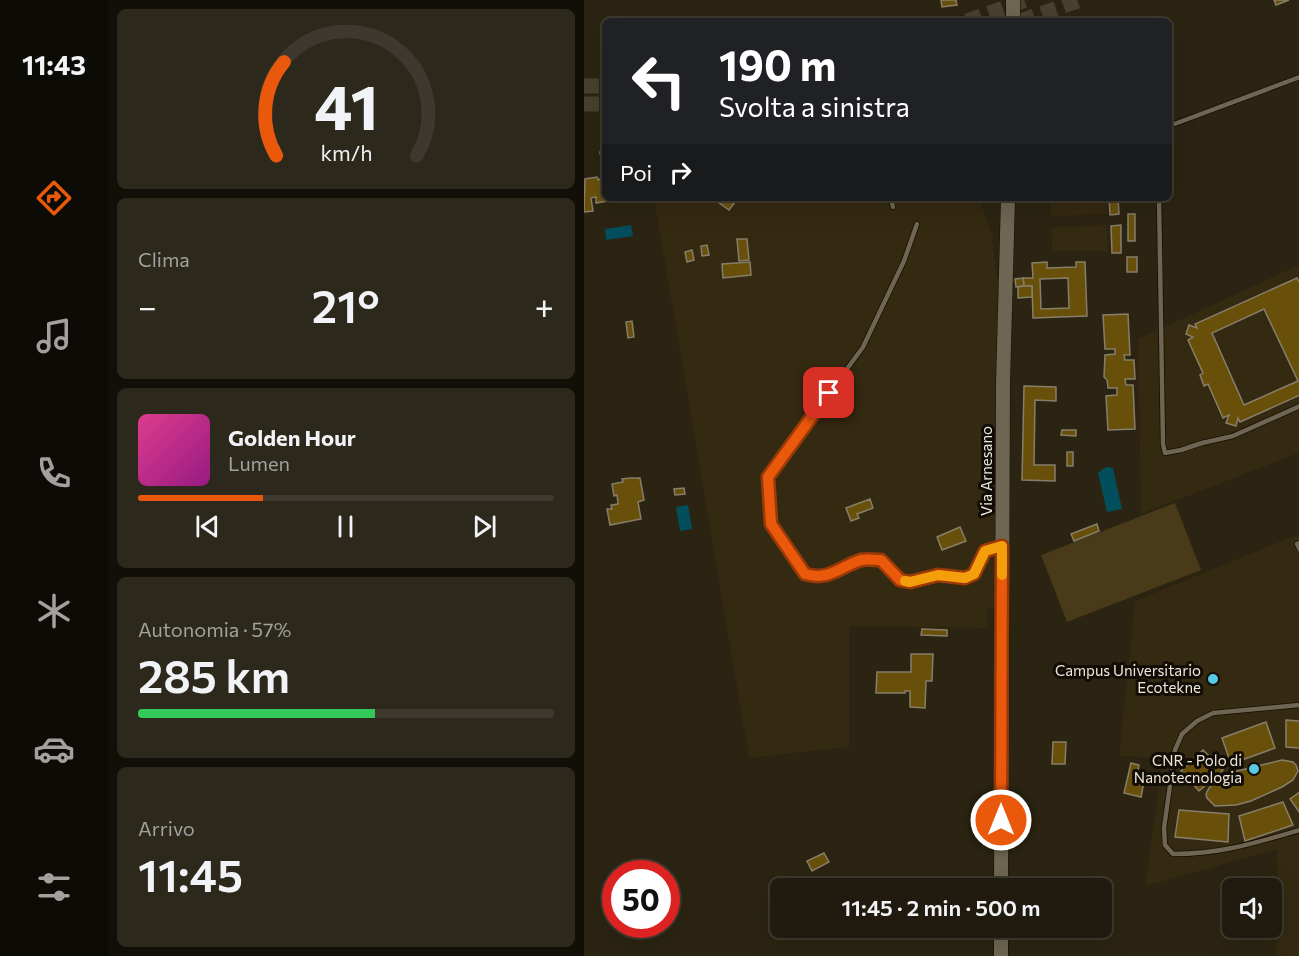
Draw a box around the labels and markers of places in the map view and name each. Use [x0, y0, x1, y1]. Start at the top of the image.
pin [803, 367, 854, 418]
place label: Campus Universitario Ecotekne [1055, 661, 1201, 696]
marker: Campus Universitario Ecotekne [1206, 672, 1220, 686]
place label: CNR - Polo di Nanotecnologia [1134, 751, 1242, 786]
marker: CNR - Polo di Nanotecnologia [1247, 762, 1261, 776]

